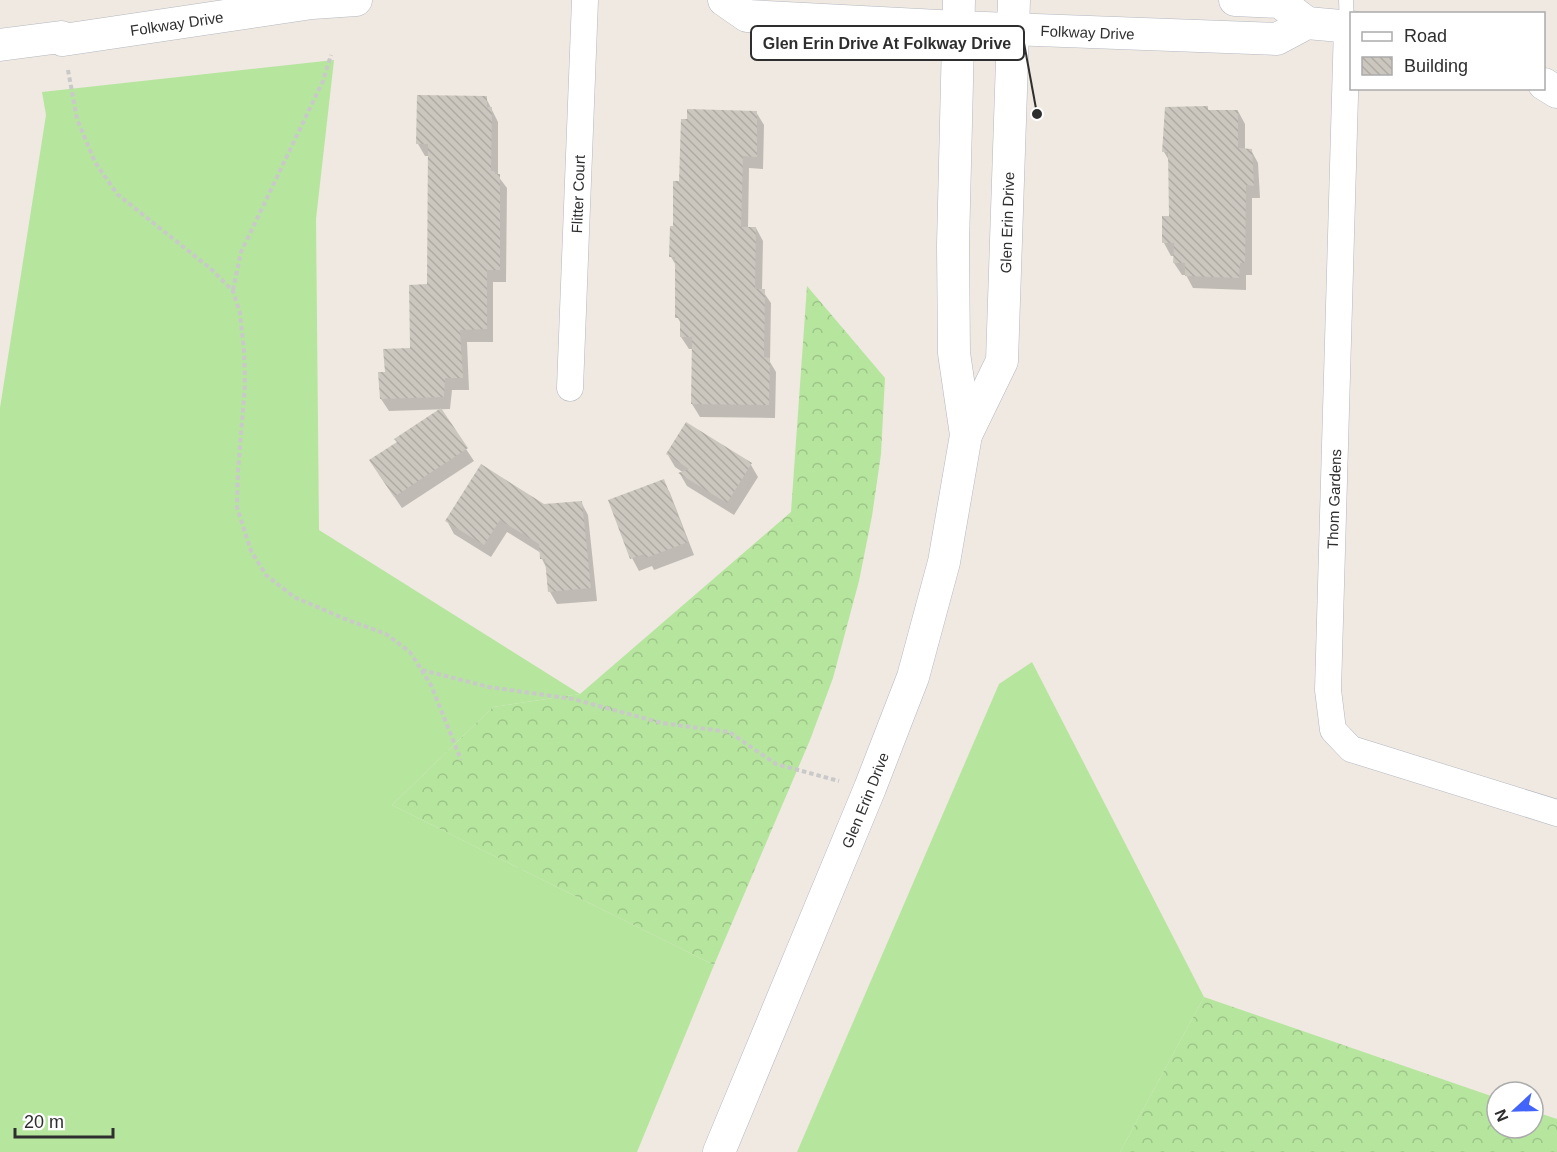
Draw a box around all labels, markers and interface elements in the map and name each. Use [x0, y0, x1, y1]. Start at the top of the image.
street label: Folkway Drive [129, 8, 224, 38]
legend [1350, 12, 1545, 90]
street label: Folkway Drive [1040, 22, 1135, 42]
callout: Glen Erin Drive At Folkway Drive [751, 26, 1024, 60]
text: Road [1404, 26, 1447, 46]
text: Glen Erin Drive At Folkway Drive [763, 35, 1011, 52]
text: Building [1404, 56, 1468, 76]
street label: Flitter Court [567, 154, 588, 234]
street label: Glen Erin Drive [996, 171, 1017, 274]
street label: Thom Gardens [1324, 449, 1344, 549]
street label: Glen Erin Drive [838, 750, 892, 850]
north arrow [1485, 1080, 1545, 1140]
scale bar [15, 1101, 112, 1139]
text: N [1492, 1107, 1512, 1124]
text: 20 m [24, 1112, 64, 1132]

